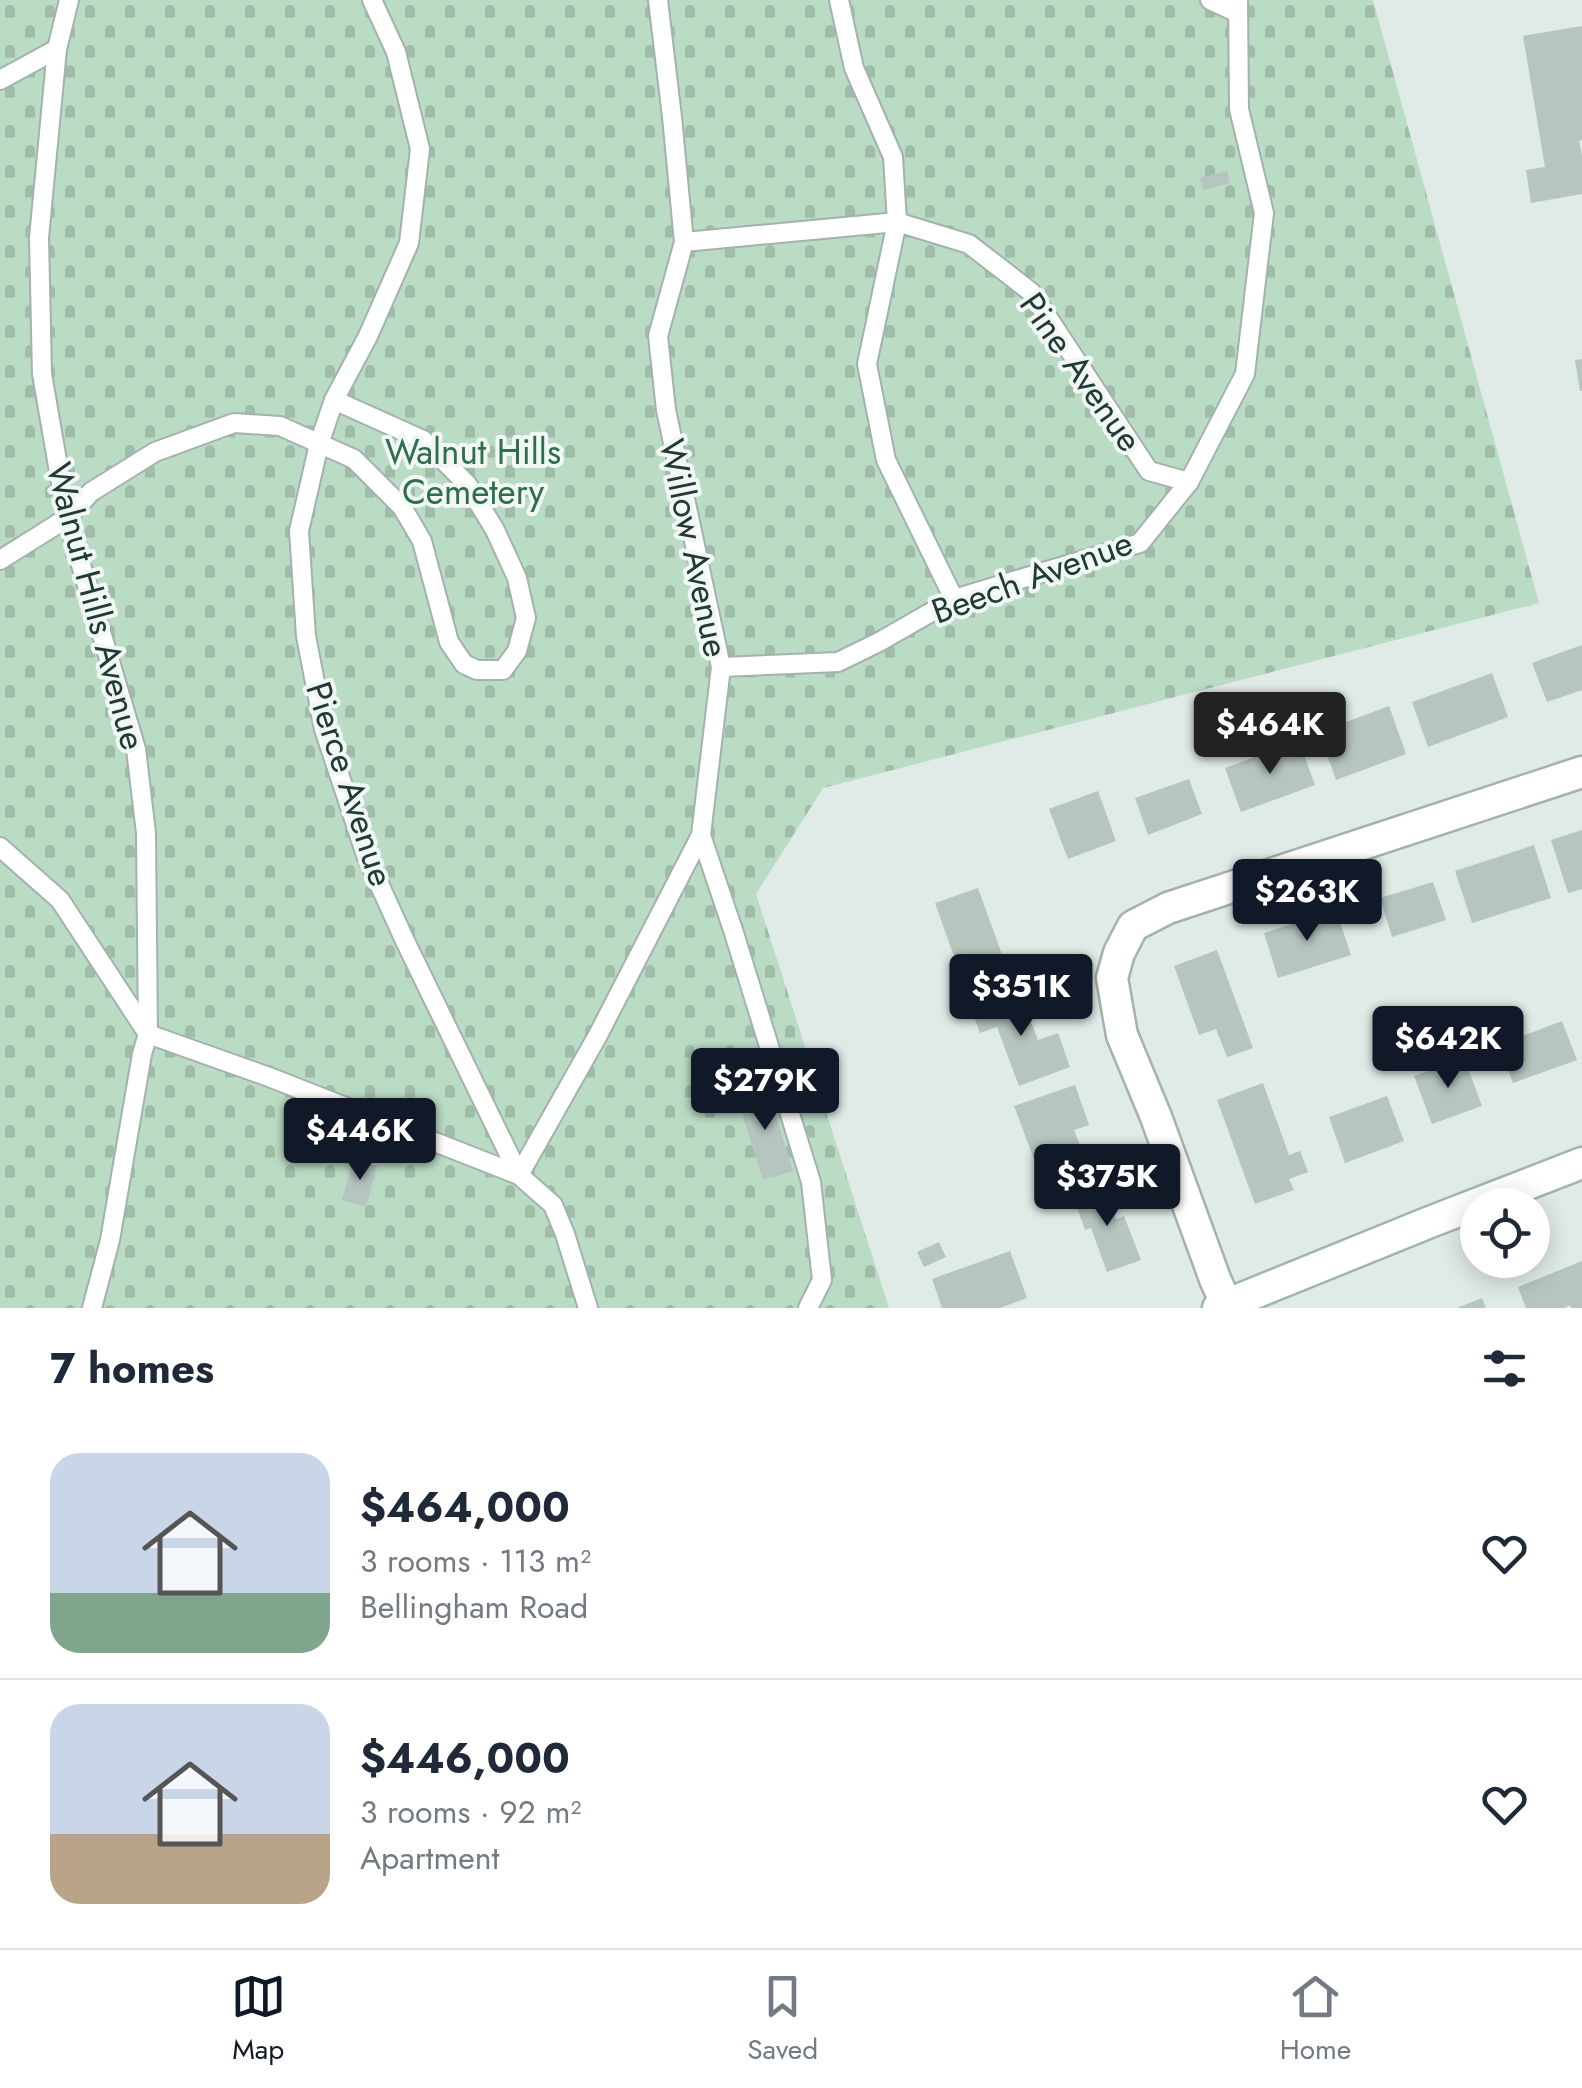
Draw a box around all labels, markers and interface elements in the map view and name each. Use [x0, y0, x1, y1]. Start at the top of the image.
street label: Pine Avenue [1008, 282, 1154, 462]
park label: Walnut Hills Cemetery [385, 427, 561, 517]
street label: Willow Avenue [646, 434, 742, 662]
street label: Walnut Hills Avenue [34, 457, 158, 755]
street label: Beech Avenue [925, 518, 1139, 636]
street label: Pierce Avenue [293, 675, 407, 893]
pin: $464K [1200, 692, 1340, 777]
text: $464K [1216, 701, 1324, 747]
pin: $263K [1237, 859, 1377, 944]
text: $263K [1255, 868, 1359, 914]
pin: $351K [951, 954, 1091, 1039]
text: $351K [971, 963, 1071, 1009]
pin: $642K [1378, 1006, 1518, 1091]
text: $642K [1394, 1015, 1502, 1061]
pin: $279K [695, 1048, 835, 1133]
text: $279K [713, 1057, 817, 1103]
pin: $446K [290, 1098, 430, 1183]
text: $446K [306, 1107, 414, 1153]
pin: $375K [1037, 1144, 1177, 1229]
text: $375K [1056, 1153, 1158, 1199]
map controls [1460, 1188, 1550, 1278]
button: locate [1460, 1188, 1550, 1278]
text: 7 homes [50, 1338, 214, 1399]
icon: filters [1477, 1341, 1532, 1396]
text: $464,000 [360, 1477, 570, 1538]
icon: home [130, 1493, 250, 1613]
icon: heart [1477, 1526, 1532, 1581]
text: 3 rooms · 113 m² [360, 1538, 591, 1584]
text: Bellingham Road [360, 1584, 588, 1630]
text: $446,000 [360, 1728, 570, 1789]
icon: home [130, 1744, 250, 1864]
icon: heart [1477, 1777, 1532, 1832]
text: 3 rooms · 92 m² [360, 1789, 581, 1835]
text: Apartment [360, 1835, 499, 1881]
tab: Map [231, 1969, 286, 2070]
tab: Saved [747, 1969, 818, 2070]
tab: Home [1280, 1969, 1351, 2070]

